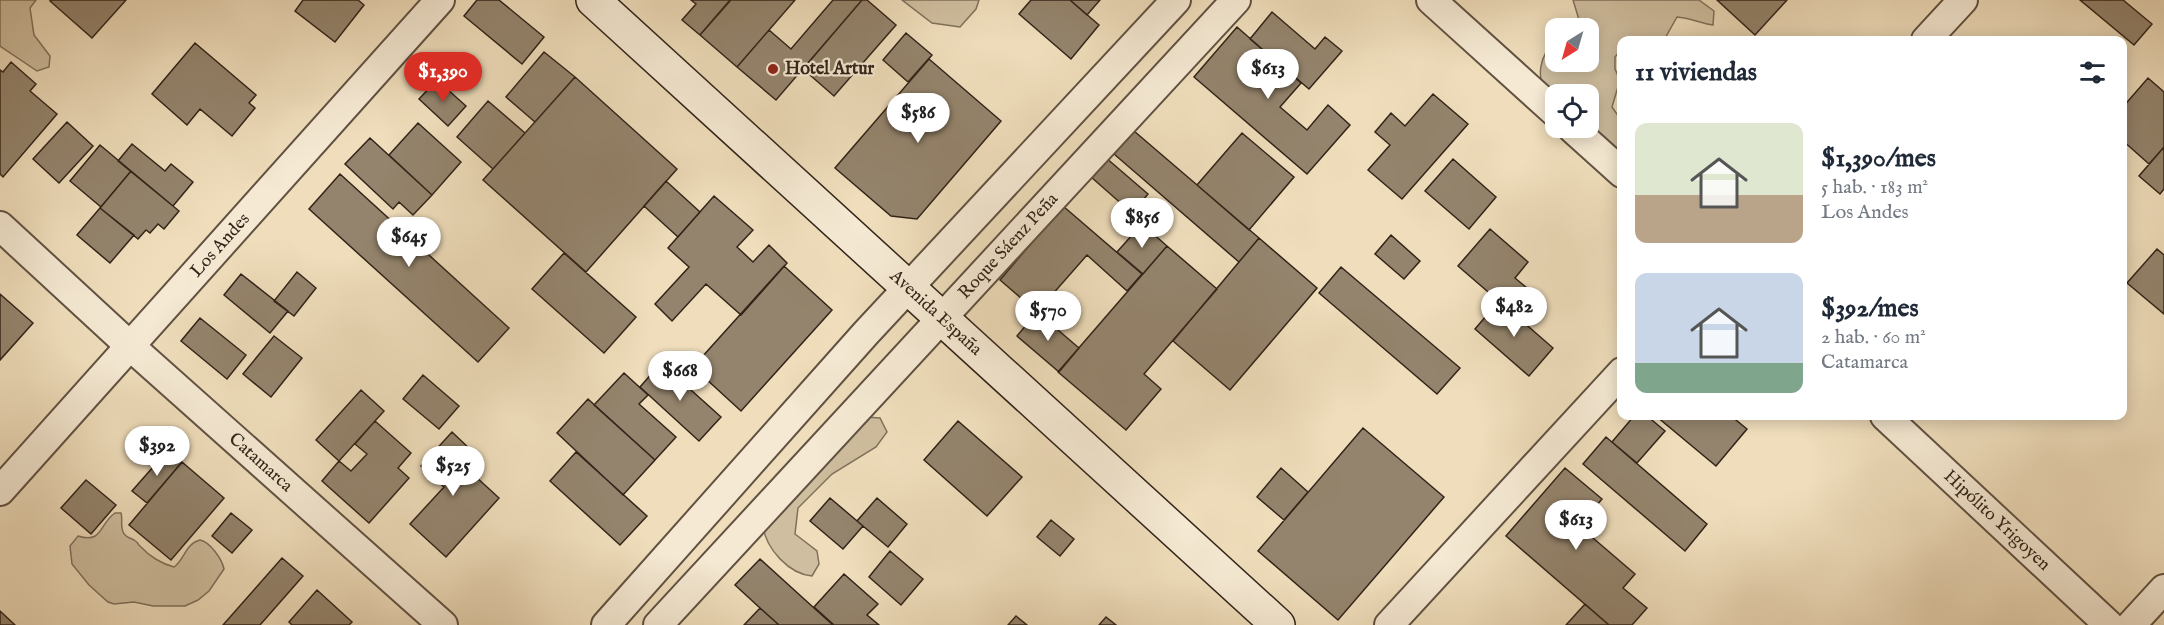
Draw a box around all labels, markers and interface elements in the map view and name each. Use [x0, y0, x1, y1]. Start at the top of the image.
north arrow [1545, 18, 1599, 72]
map controls [1545, 18, 1599, 138]
pin: $613 [1232, 49, 1304, 100]
pin: $1,390 [394, 52, 492, 103]
text: $613 [1251, 56, 1285, 81]
text: 11 viviendas [1635, 56, 1757, 89]
icon: filters [2076, 56, 2109, 89]
place label: Hotel Artur [785, 58, 874, 81]
text: $1,390 [418, 59, 468, 84]
marker: Hotel Artur [766, 62, 780, 76]
button: locate [1545, 84, 1599, 138]
pin: $586 [882, 93, 954, 144]
text: $586 [901, 100, 935, 125]
text: $1,390/mes [1821, 142, 1936, 175]
icon: home [1683, 147, 1755, 219]
text: 5 hab. · 183 m² [1821, 175, 1928, 200]
street label: Roque Sáenz Peña [953, 188, 1063, 304]
pin: $856 [1106, 198, 1178, 249]
text: Los Andes [1821, 200, 1909, 225]
text: $856 [1125, 205, 1159, 230]
street label: Los Andes [185, 208, 255, 282]
pin: $645 [373, 217, 445, 268]
text: $645 [391, 224, 427, 249]
street label: Avenida España [884, 264, 987, 361]
pin: $482 [1478, 287, 1550, 338]
pin: $570 [1012, 291, 1084, 342]
text: $392/mes [1821, 292, 1919, 325]
text: $482 [1495, 294, 1533, 319]
icon: home [1683, 297, 1755, 369]
text: $570 [1029, 298, 1067, 323]
text: 2 hab. · 60 m² [1821, 325, 1926, 350]
text: Catamarca [1821, 350, 1908, 375]
pin: $668 [644, 351, 716, 402]
text: $668 [662, 358, 698, 383]
pin: $392 [121, 426, 193, 477]
street label: Catamarca [224, 428, 298, 497]
text: $392 [139, 433, 175, 458]
pin: $525 [417, 446, 489, 497]
text: $525 [436, 453, 470, 478]
street label: Hipólito Yrigoyen [1939, 465, 2056, 576]
pin: $613 [1540, 500, 1612, 551]
text: $613 [1559, 507, 1593, 532]

